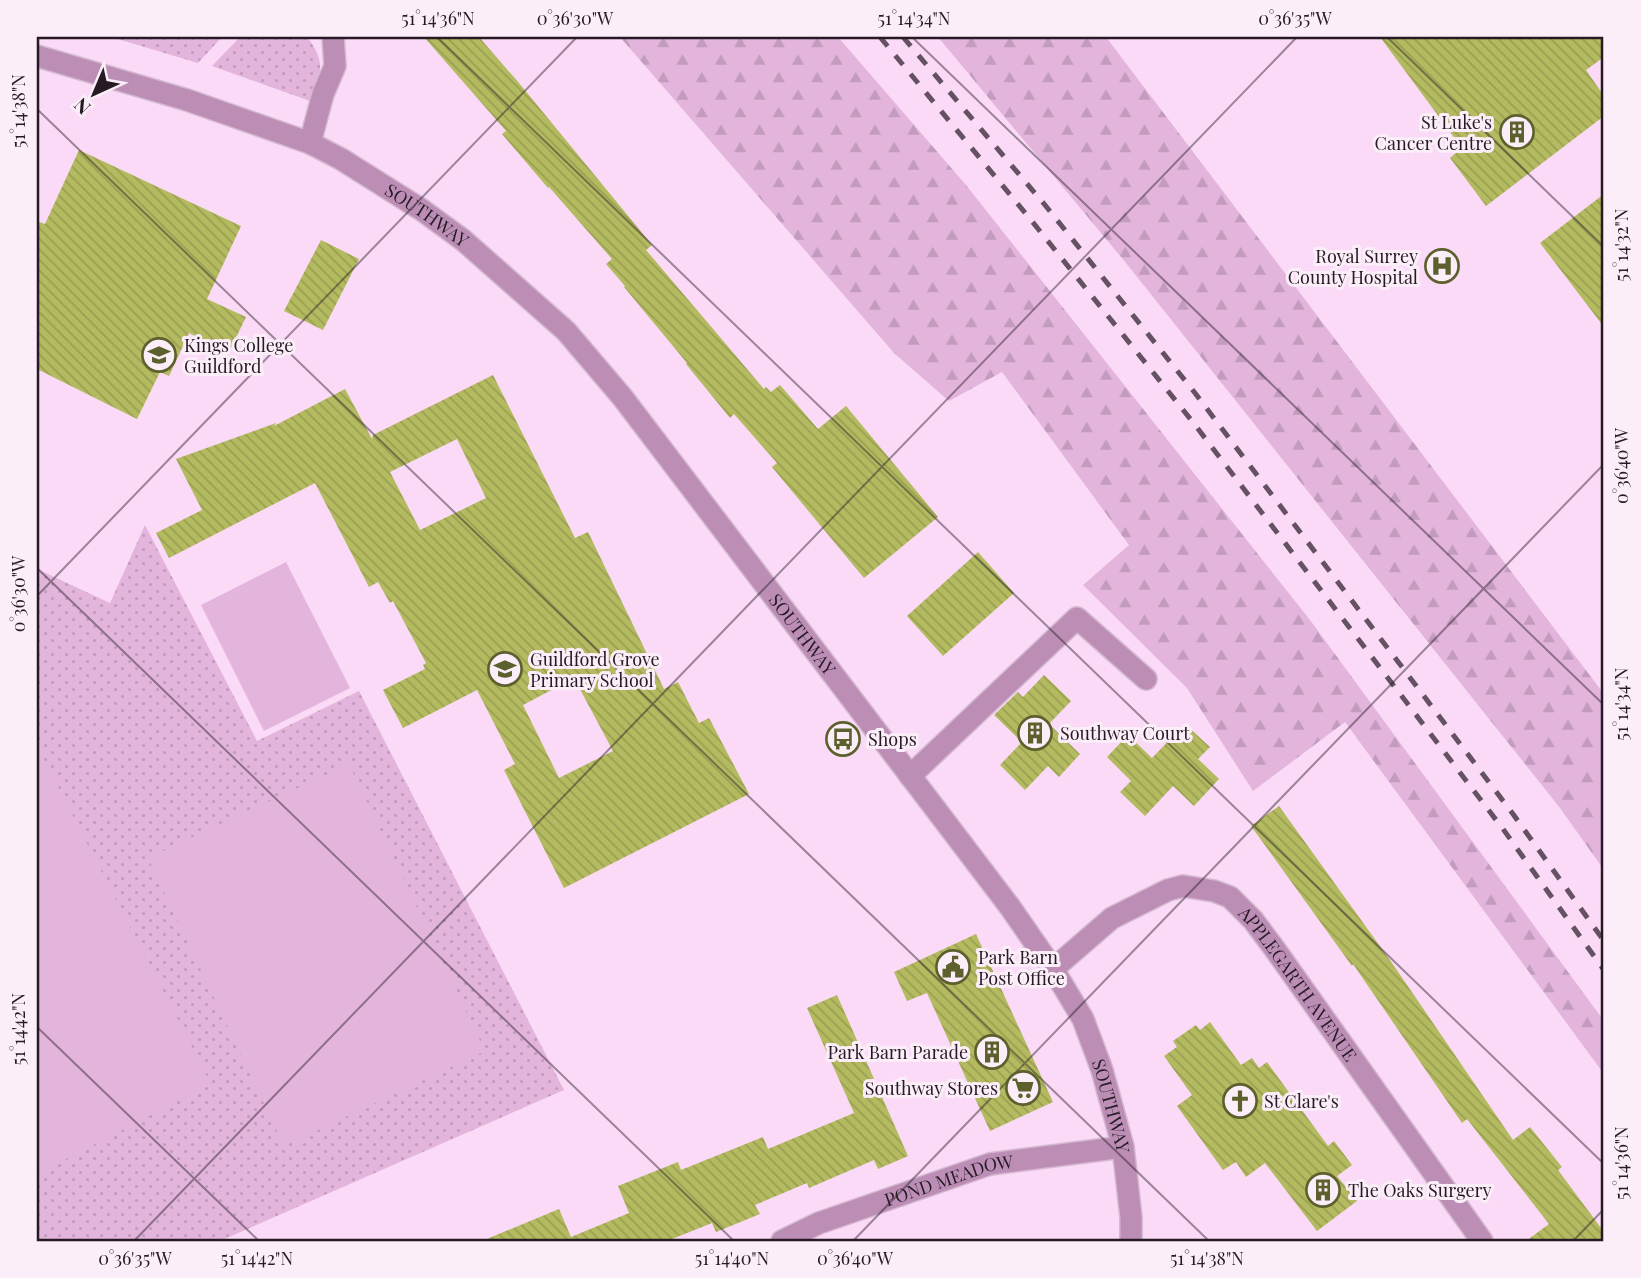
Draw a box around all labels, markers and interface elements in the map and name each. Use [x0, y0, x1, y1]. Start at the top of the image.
text: 51°14'36"N [401, 6, 475, 30]
text: 0°36'30"W [537, 6, 614, 30]
text: 51°14'34"N [877, 6, 951, 30]
text: 0°36'35"W [1258, 6, 1332, 30]
north arrow [60, 60, 130, 130]
text: 51°14'38"N [6, 74, 30, 148]
text: N [67, 93, 95, 121]
place label: St Luke's Cancer Centre [1375, 110, 1492, 155]
building icon: St Luke's Cancer Centre [1498, 113, 1536, 151]
street label: SOUTHWAY [381, 178, 474, 252]
text: 51°14'32"N [1609, 208, 1633, 282]
place label: Royal Surrey County Hospital [1288, 244, 1418, 289]
hospital icon: Royal Surrey County Hospital [1423, 247, 1461, 285]
place label: Kings College Guildford [184, 333, 293, 378]
school or university icon: Kings College Guildford [140, 336, 178, 374]
text: 0°36'40"W [1609, 427, 1633, 504]
text: 0°36'30"W [6, 555, 30, 632]
street label: SOUTHWAY [764, 588, 841, 680]
place label: Guildford Grove Primary School [530, 647, 660, 692]
school or university icon: Guildford Grove Primary School [486, 650, 524, 688]
text: 51°14'34"N [1609, 667, 1633, 741]
building icon: Southway Court [1016, 714, 1054, 752]
bus stop icon: Shops [824, 720, 862, 758]
place label: Southway Court [1060, 721, 1190, 745]
place label: Shops [868, 727, 917, 751]
street label: APPLEGARTH AVENUE [1233, 900, 1363, 1066]
place label: Park Barn Post Office [978, 945, 1065, 990]
public building icon: Park Barn Post Office [934, 948, 972, 986]
text: 51°14'42"N [6, 993, 30, 1065]
building icon: Park Barn Parade [973, 1033, 1011, 1071]
place label: Park Barn Parade [827, 1040, 968, 1064]
street label: SOUTHWAY [1087, 1055, 1136, 1154]
supermarket icon: Southway Stores [1004, 1069, 1042, 1107]
place label: Southway Stores [865, 1076, 998, 1100]
church icon: St Clare's [1221, 1082, 1259, 1120]
place label: St Clare's [1264, 1089, 1339, 1113]
text: 51°14'36"N [1609, 1126, 1633, 1200]
street label: POND MEADOW [881, 1149, 1015, 1212]
building icon: The Oaks Surgery [1304, 1171, 1342, 1209]
place label: The Oaks Surgery [1348, 1178, 1492, 1202]
text: 0°36'35"W [98, 1246, 172, 1270]
text: 51°14'42"N [221, 1246, 293, 1270]
text: 51°14'40"N [695, 1246, 770, 1270]
text: 0°36'40"W [817, 1246, 894, 1270]
text: 51°14'38"N [1170, 1246, 1244, 1270]

